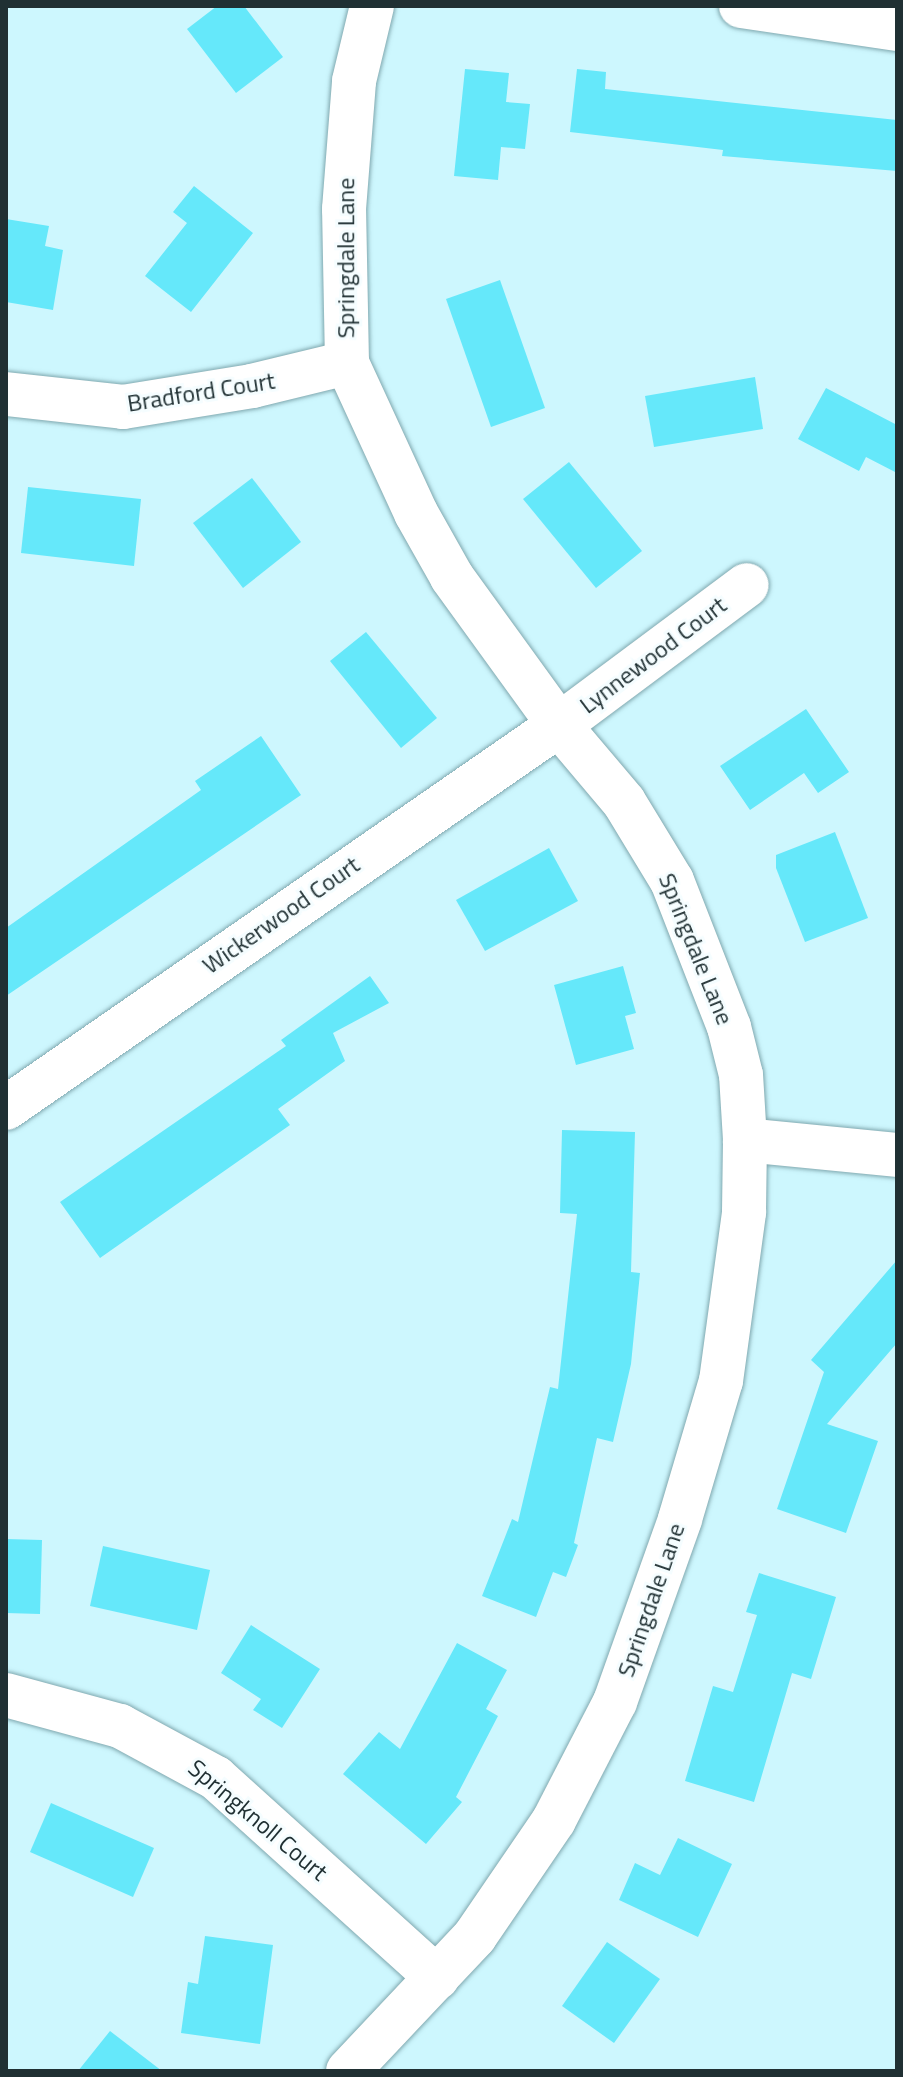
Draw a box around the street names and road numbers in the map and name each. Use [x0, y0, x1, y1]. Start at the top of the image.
street label: Springdale Lane [332, 178, 360, 338]
street label: Bradford Court [125, 366, 277, 418]
street label: Lynnewood Court [574, 590, 732, 720]
street label: Wickerwood Court [197, 850, 365, 980]
street label: Springdale Lane [653, 869, 739, 1029]
street label: Springdale Lane [611, 1519, 691, 1681]
street label: Springknoll Court [183, 1753, 333, 1887]

